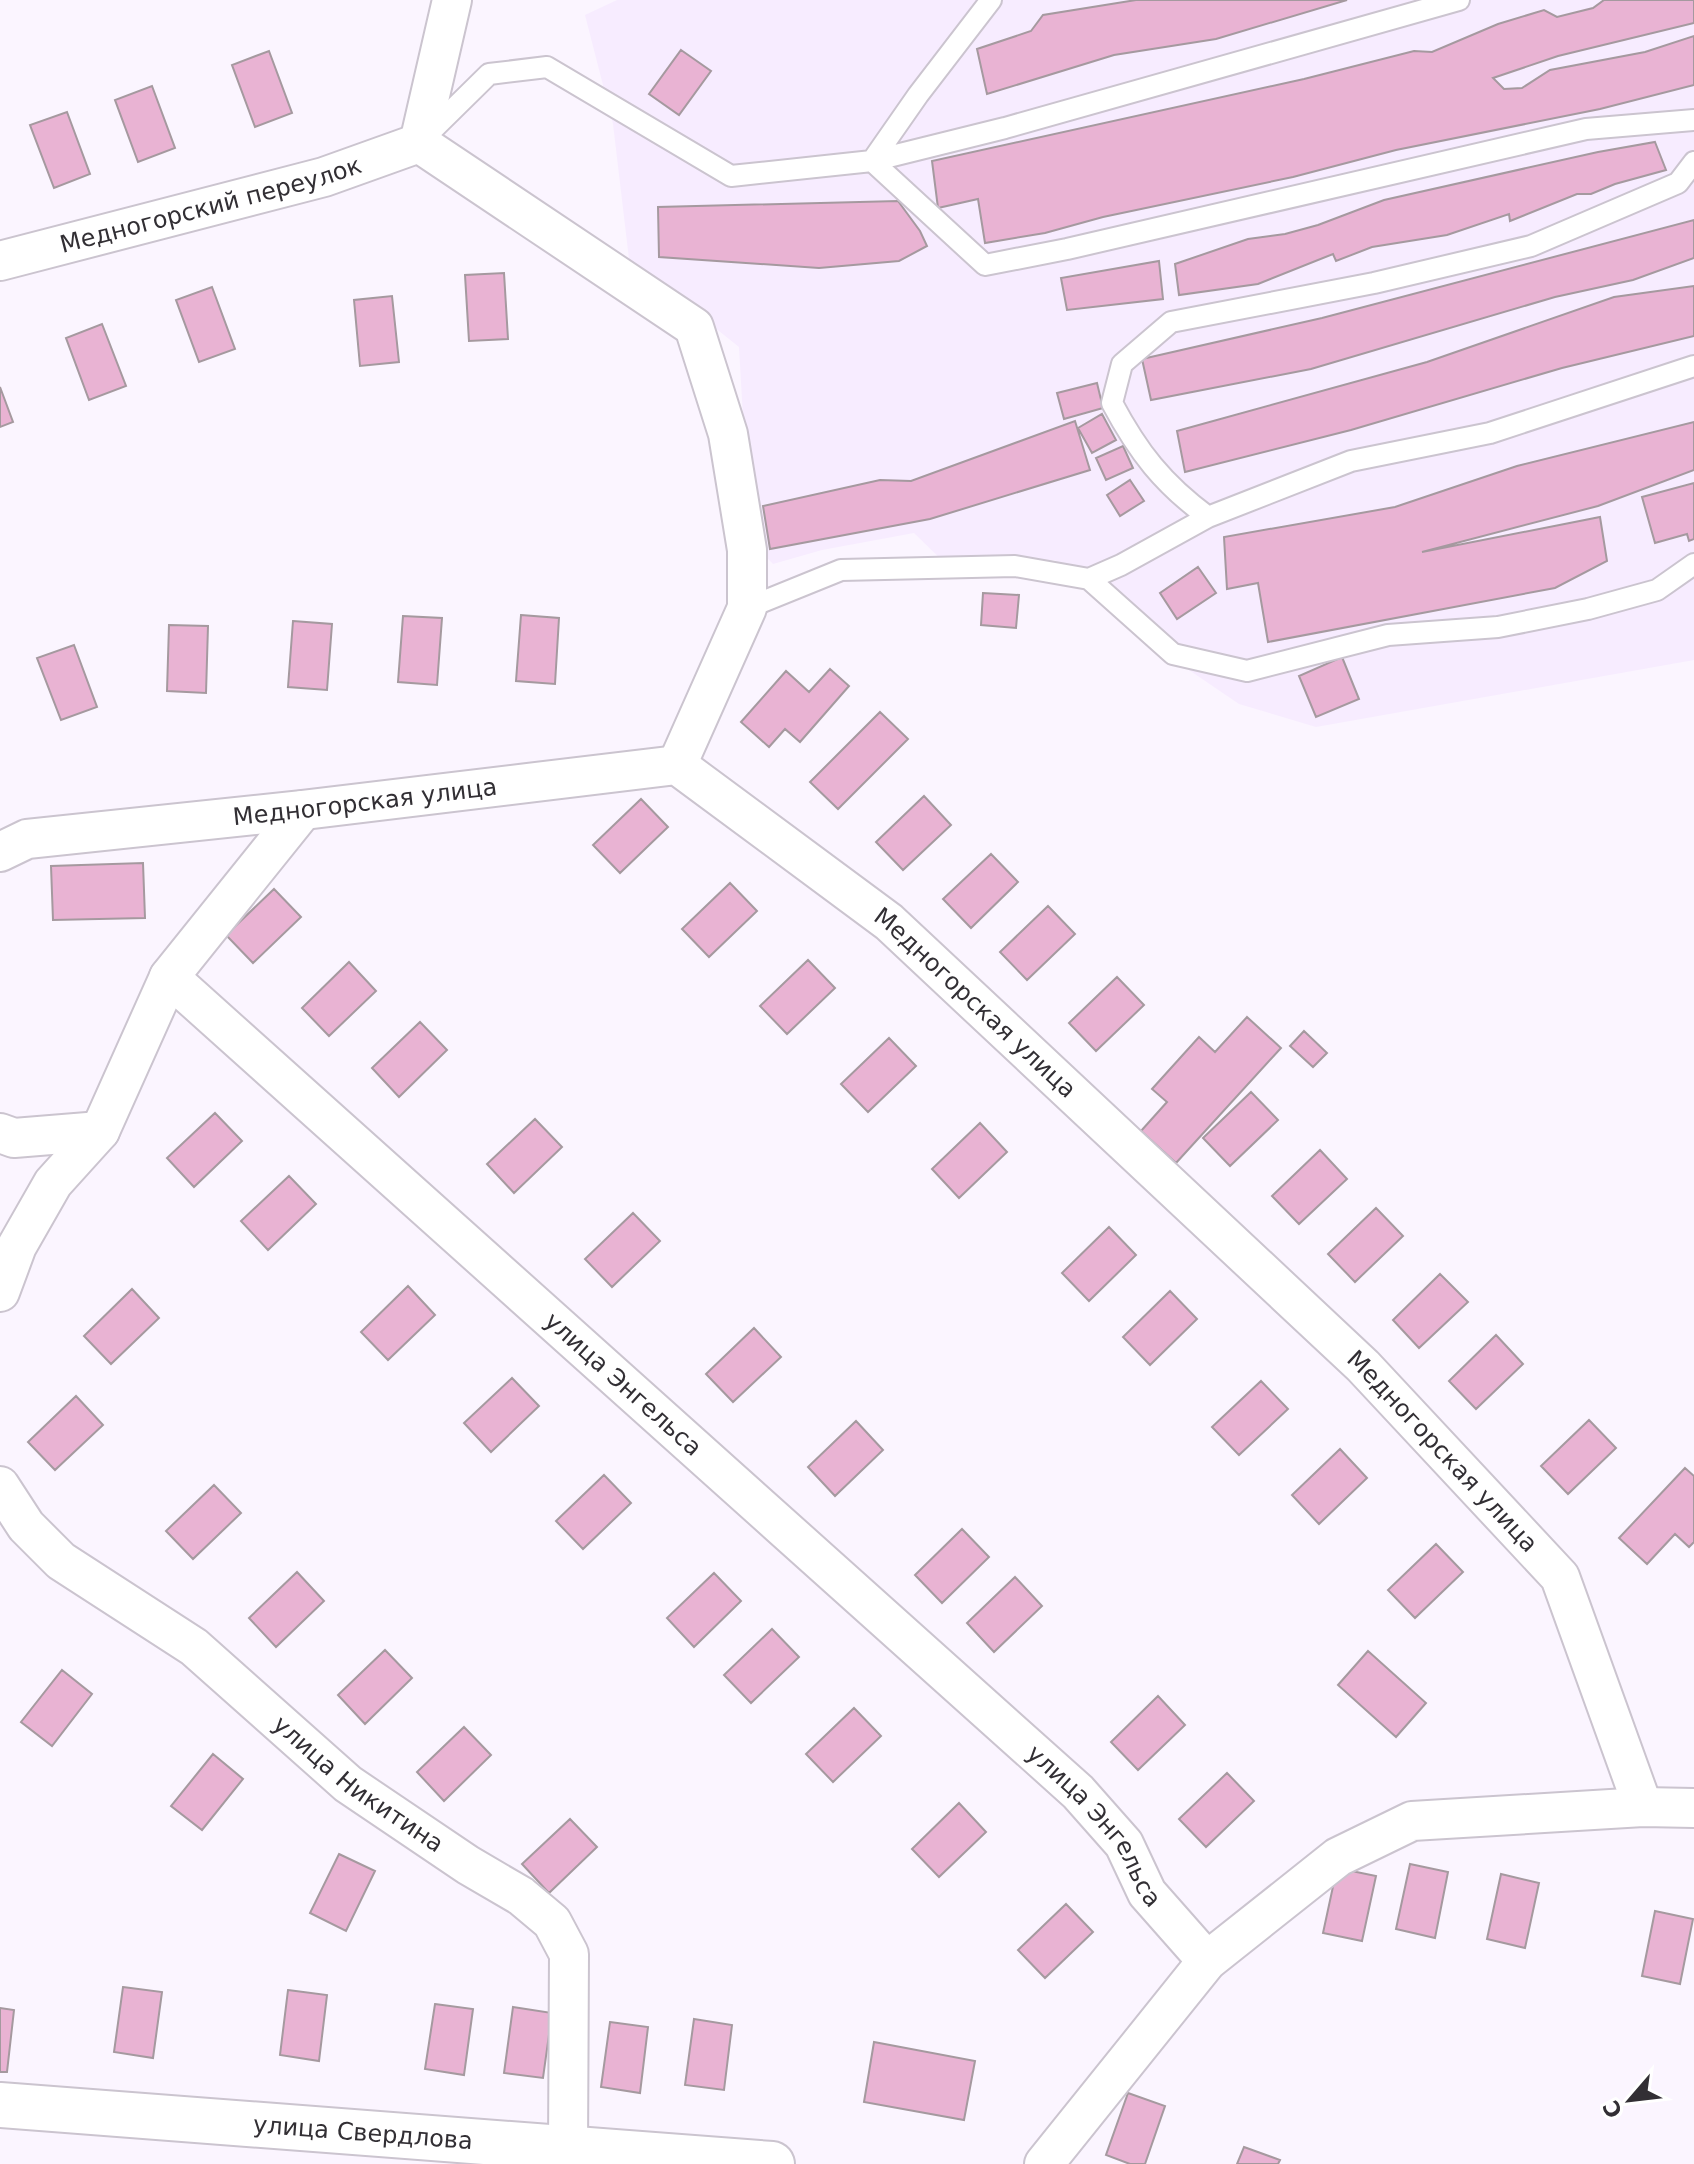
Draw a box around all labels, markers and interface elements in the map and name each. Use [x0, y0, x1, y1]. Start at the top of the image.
street label: Медногорский переулок [57, 151, 365, 259]
street label: Медногорская улица [232, 773, 499, 831]
street label: Медногорская улица [869, 902, 1082, 1104]
street label: улица Энгельса [539, 1307, 707, 1462]
street label: Медногорская улица [1342, 1345, 1543, 1558]
street label: улица Никитина [267, 1710, 449, 1858]
street label: улица Энгельса [1021, 1739, 1167, 1913]
north arrow [1590, 2060, 1670, 2140]
text: С [1598, 2096, 1628, 2122]
street label: улица Свердлова [252, 2110, 474, 2155]

